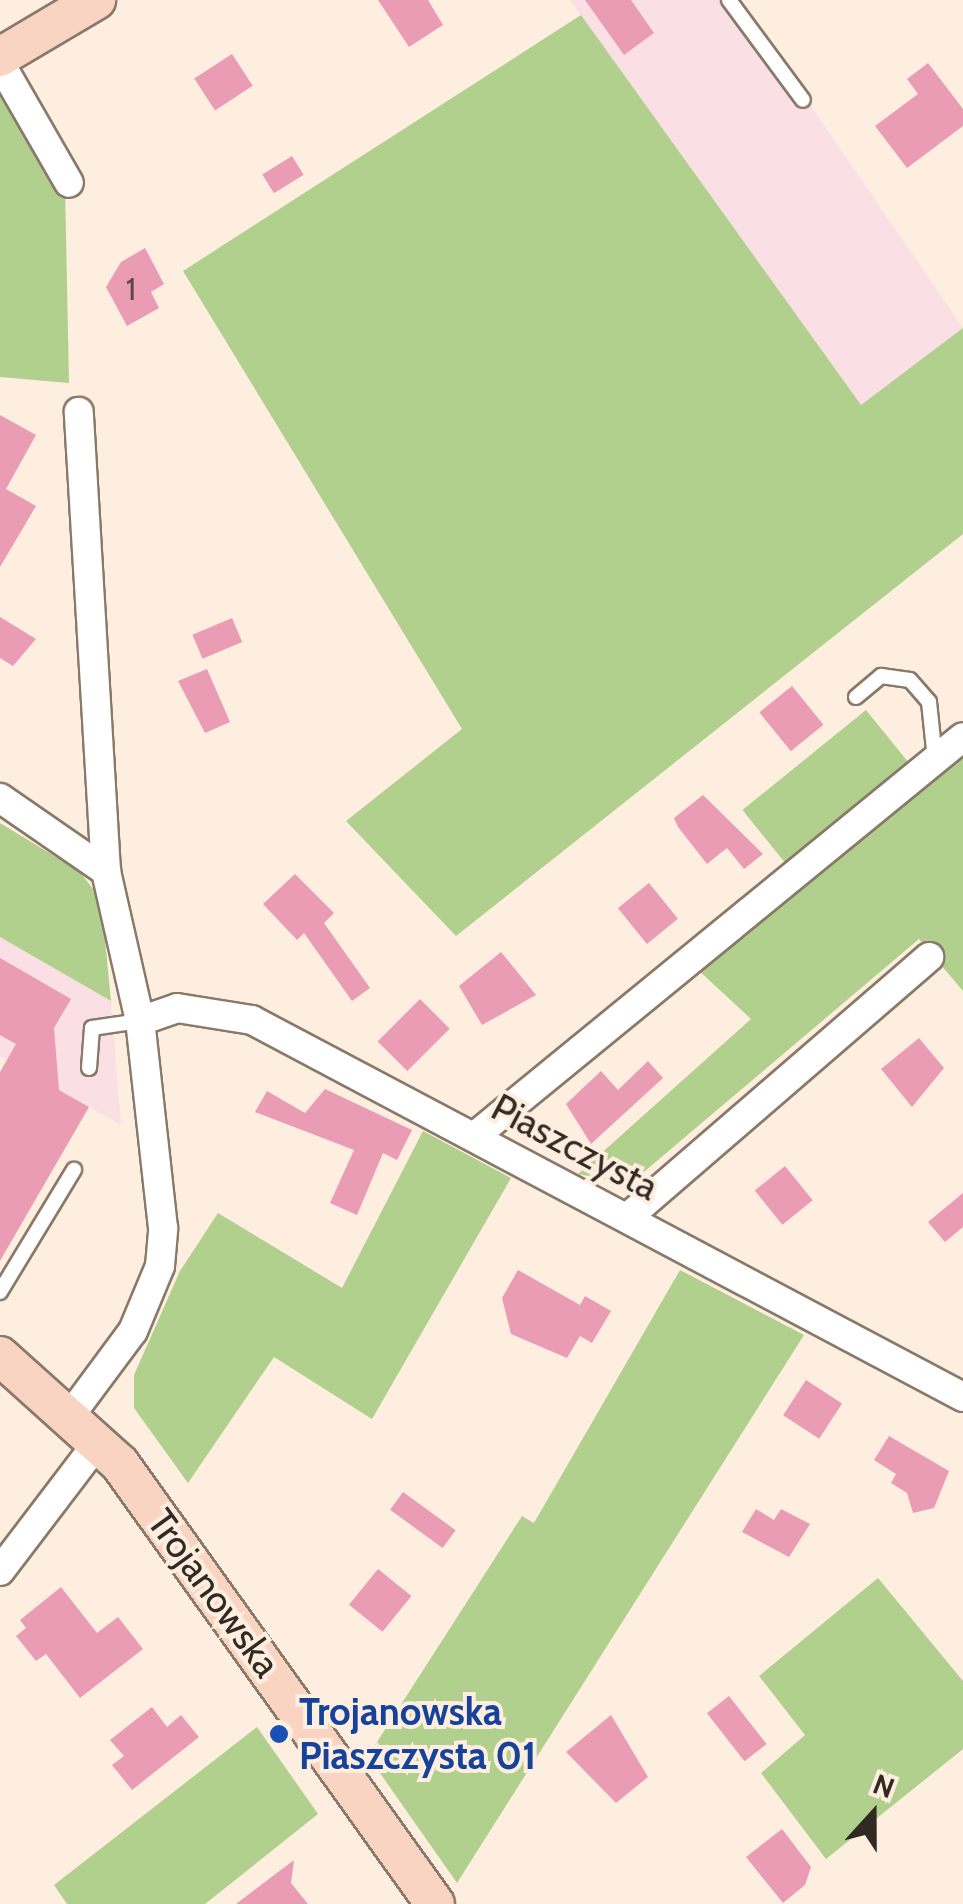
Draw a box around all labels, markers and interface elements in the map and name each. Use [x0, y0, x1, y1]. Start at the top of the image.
house number: 1 [126, 270, 136, 308]
street label: Piaszczysta [484, 1084, 666, 1210]
street label: Trojanowska [138, 1500, 290, 1686]
place label: Trojanowska Piaszczysta 01 [299, 1689, 536, 1778]
marker: Trojanowska Piaszczysta 01 [268, 1723, 290, 1745]
north arrow [823, 1764, 923, 1864]
text: N [868, 1767, 899, 1805]

